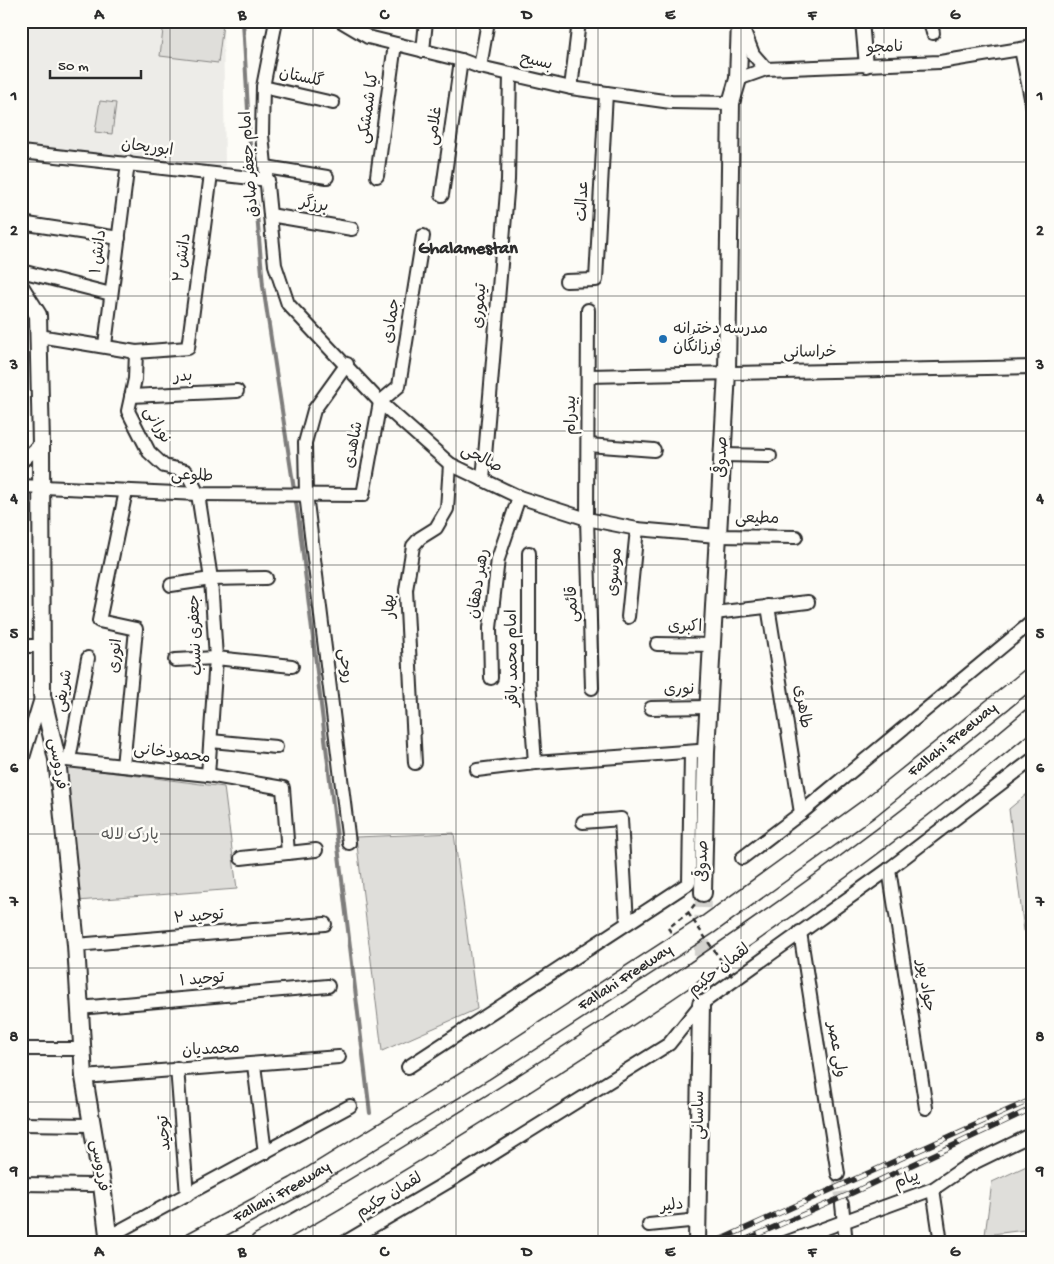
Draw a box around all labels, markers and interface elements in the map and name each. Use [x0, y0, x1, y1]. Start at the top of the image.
text: A [93, 7, 105, 26]
text: B [237, 7, 247, 26]
text: C [379, 7, 390, 26]
text: D [520, 7, 533, 26]
text: E [665, 7, 676, 26]
text: F [807, 7, 818, 26]
text: G [950, 7, 961, 26]
street label: نامجو [865, 39, 903, 59]
scale bar [50, 48, 141, 80]
street label: بسیح [518, 50, 554, 76]
text: 50 m [58, 58, 89, 76]
street label: گلستان [277, 62, 326, 93]
street label: کیا شمشکی [356, 71, 384, 145]
text: 1 [10, 88, 17, 107]
text: 1 [1036, 88, 1043, 107]
street label: غلامی [424, 105, 448, 147]
street label: امام جعفر صادق [238, 110, 264, 218]
street label: ابوریحان [120, 136, 174, 162]
street label: عدالت [573, 180, 595, 222]
street label: برزگر [296, 191, 330, 218]
text: 2 [10, 223, 18, 242]
text: 2 [1036, 223, 1044, 242]
street label: دانش ۱ [88, 229, 112, 275]
street label: دانش ۲ [171, 232, 197, 284]
district label: Ghalamestan [418, 239, 518, 260]
street label: تیموری [470, 282, 492, 329]
street label: جمادی [380, 297, 406, 345]
place label: مدرسه دخترانه فرزانگان [673, 321, 768, 358]
marker: مدرسه دخترانه فرزانگان [657, 333, 669, 345]
street label: خراسانی [783, 344, 837, 364]
text: 3 [9, 357, 18, 376]
text: 3 [1035, 357, 1044, 376]
street label: بدر [171, 368, 193, 388]
street label: بیدرام [563, 395, 582, 435]
street label: نورانی [138, 404, 174, 448]
street label: شاهدی [341, 420, 369, 470]
street label: صدوقی [708, 435, 734, 478]
street label: صالحی [457, 442, 505, 478]
street label: طلوعی [171, 467, 213, 487]
text: 4 [9, 491, 18, 510]
text: 4 [1035, 491, 1044, 510]
street label: مطیعی [735, 510, 779, 530]
street label: موسوی [604, 547, 628, 597]
street label: رهبر دهقان [465, 548, 495, 620]
street label: قائمی [564, 585, 584, 623]
street label: جعفری نسب [186, 594, 208, 676]
street label: بهار [381, 594, 401, 620]
street label: امام محمد باقر [504, 609, 524, 709]
street label: اکبری [668, 618, 702, 638]
text: 5 [10, 626, 19, 645]
text: 5 [1036, 626, 1045, 645]
street label: انوری [106, 638, 128, 674]
street label: روحی [332, 647, 356, 685]
street label: شریفی [52, 668, 78, 714]
street label: نوری [663, 681, 695, 701]
street label: طاهری [788, 684, 814, 730]
street label: Fallahi Freeway [904, 699, 1001, 783]
street label: فردوسی [43, 737, 69, 791]
street label: محمودخانی [132, 741, 212, 769]
text: 6 [10, 760, 19, 779]
text: 6 [1036, 760, 1045, 779]
park label: پارک لاله [101, 827, 159, 846]
street label: صدوقی [690, 840, 714, 882]
text: 7 [9, 894, 19, 913]
text: 7 [1035, 894, 1045, 913]
street label: توحید ۲ [173, 906, 225, 930]
street label: Fallahi Freeway [574, 941, 676, 1016]
street label: لقمان حکیم [685, 941, 755, 1001]
street label: جواد پور [910, 957, 937, 1013]
street label: توحید ۱ [179, 970, 226, 992]
street label: ولی عصر [821, 1019, 849, 1079]
text: 8 [10, 1029, 19, 1048]
text: 8 [1036, 1029, 1045, 1048]
street label: محمدیان [182, 1040, 240, 1062]
street label: ساسانی [691, 1090, 710, 1140]
street label: توحید [155, 1114, 177, 1151]
street label: فردوسی [85, 1139, 111, 1193]
street label: Fallahi Freeway [229, 1158, 334, 1228]
text: 9 [9, 1163, 18, 1182]
text: 9 [1035, 1163, 1044, 1182]
street label: پیام [892, 1168, 922, 1194]
street label: لقمان حکیم [354, 1170, 426, 1224]
street label: دلیر [657, 1196, 685, 1218]
text: A [93, 1244, 105, 1263]
text: B [237, 1244, 247, 1263]
text: C [379, 1244, 390, 1263]
text: D [520, 1244, 533, 1263]
text: E [665, 1244, 676, 1263]
text: F [807, 1244, 818, 1263]
text: G [950, 1244, 961, 1263]

